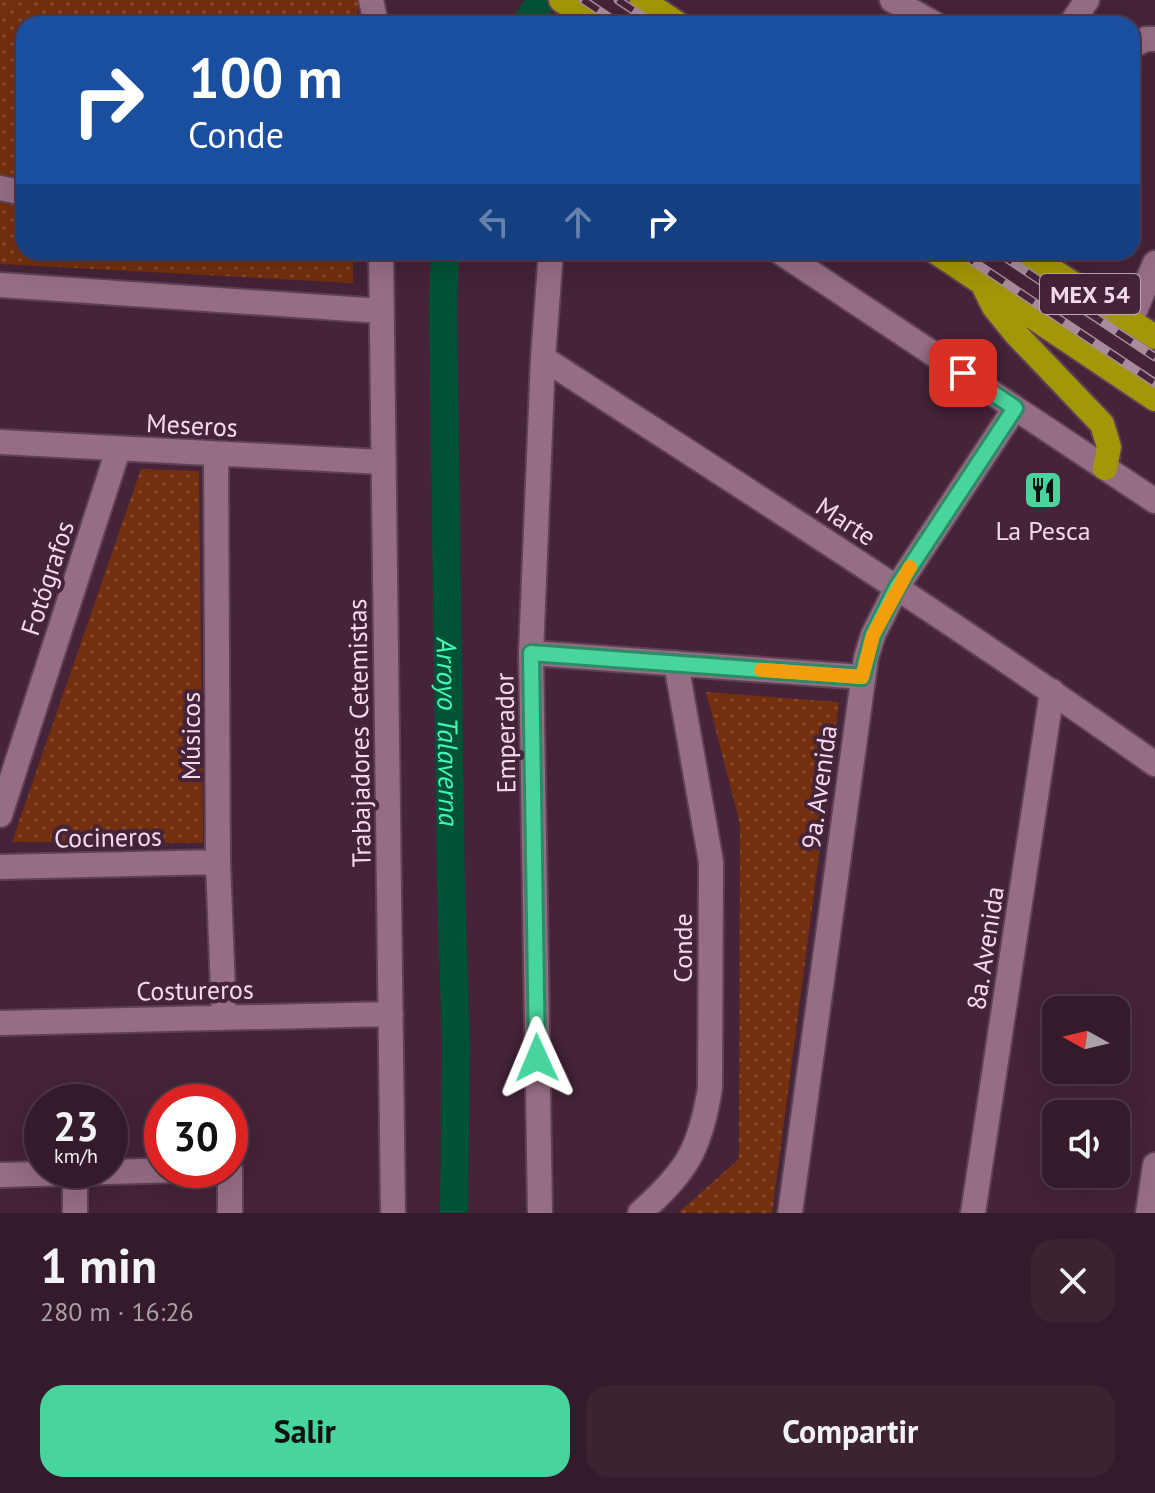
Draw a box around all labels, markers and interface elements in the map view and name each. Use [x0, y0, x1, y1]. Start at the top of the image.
text: 100 m [188, 41, 343, 113]
icon: right [56, 48, 160, 152]
text: Conde [188, 111, 284, 158]
icon: left [472, 200, 516, 244]
icon: ahead [556, 200, 600, 244]
icon: right [640, 200, 684, 244]
road number: MEX 54 [1040, 274, 1140, 314]
pin [929, 339, 997, 407]
icon: arrive [941, 351, 985, 395]
street label: Meseros [145, 406, 239, 444]
restaurant icon: La Pesca [1022, 469, 1064, 511]
street label: Marte [810, 490, 882, 552]
place label: La Pesca [995, 514, 1091, 547]
street label: Fotógrafos [13, 517, 81, 639]
street label: Trabajadores Cetemistas [340, 598, 378, 868]
water label: Arroyo Talaverna [429, 636, 469, 827]
street label: Emperador [487, 672, 523, 794]
street label: Músicos [174, 692, 207, 780]
street label: 9a. Avenida [794, 723, 844, 851]
street label: Cocineros [54, 820, 162, 854]
street label: 8a. Avenida [959, 884, 1011, 1012]
street label: Conde [666, 913, 699, 983]
street label: Costureros [136, 972, 254, 1008]
north arrow [1042, 996, 1130, 1084]
map controls [1042, 996, 1130, 1188]
position arrow [495, 1016, 579, 1100]
speed limit sign: 30 [144, 1084, 248, 1188]
text: 23 [53, 1100, 99, 1152]
button: sound [1042, 1100, 1130, 1188]
text: km/h [54, 1143, 98, 1169]
text: 1 min [40, 1234, 157, 1296]
button: close [1031, 1239, 1115, 1323]
text: 280 m · 16:26 [40, 1295, 194, 1328]
button: Salir [40, 1385, 570, 1477]
button: Compartir [586, 1385, 1115, 1477]

